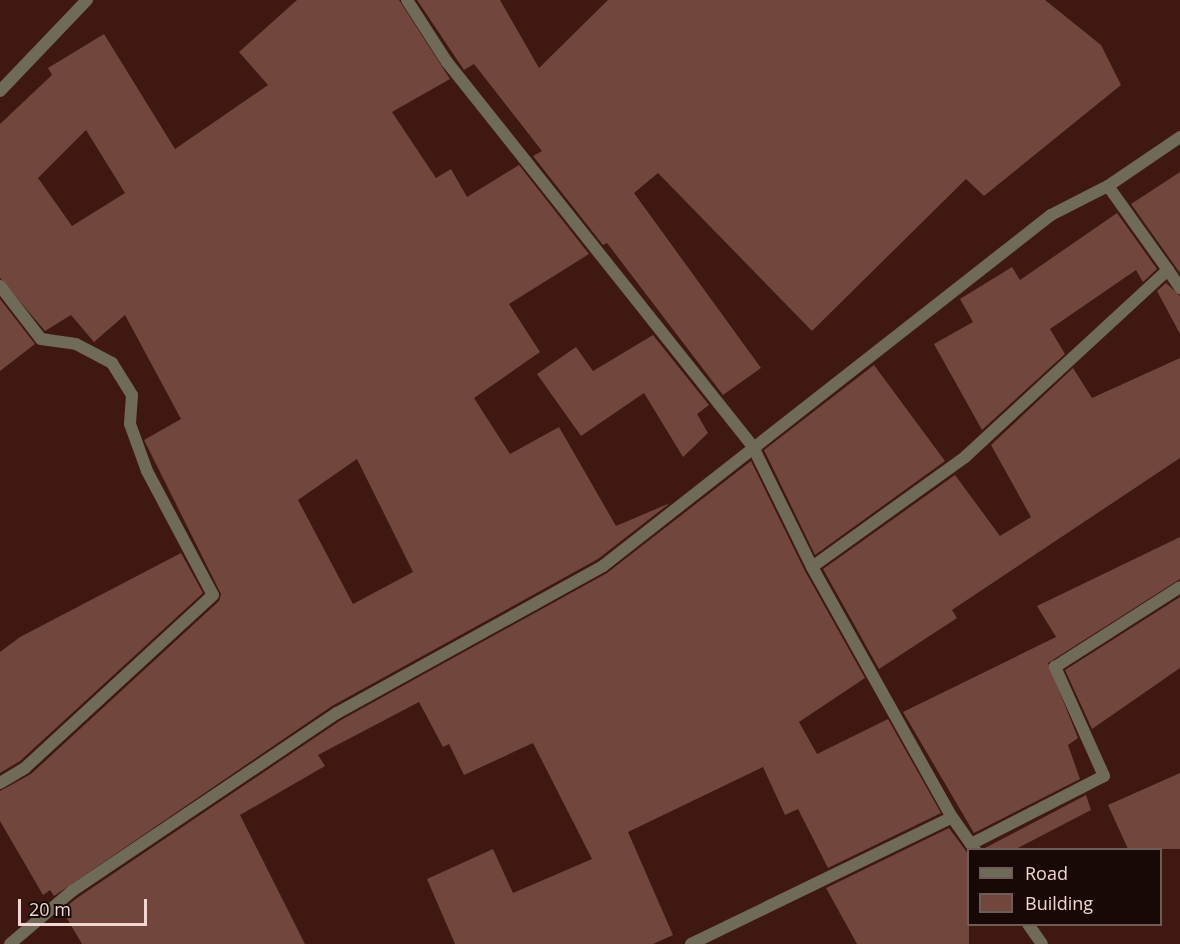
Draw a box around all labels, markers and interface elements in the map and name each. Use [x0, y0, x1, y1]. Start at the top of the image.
legend [967, 848, 1162, 926]
text: Road [1025, 861, 1068, 885]
scale bar [21, 887, 150, 925]
text: Building [1025, 891, 1093, 915]
text: 20 m [29, 897, 71, 921]

